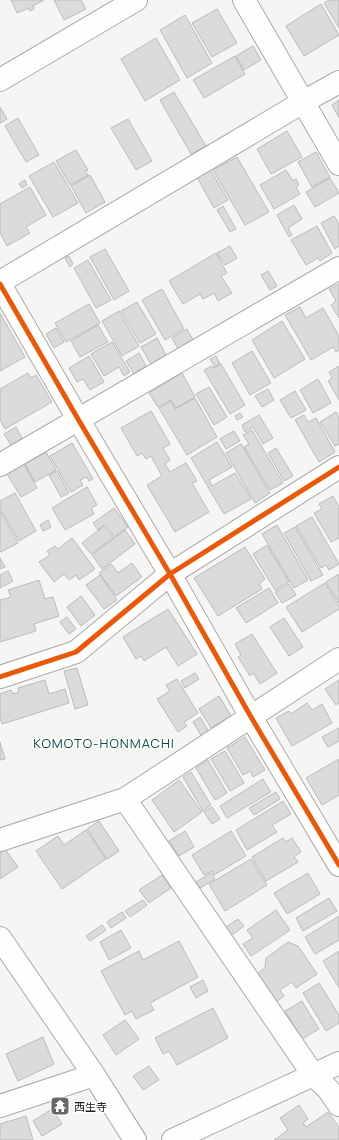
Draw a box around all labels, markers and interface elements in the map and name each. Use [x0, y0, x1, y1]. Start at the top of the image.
district label: KOMOTO-HONMACHI [33, 734, 175, 752]
temple icon: 西生寺 [49, 1095, 71, 1117]
place label: 西生寺 [74, 1099, 107, 1114]

